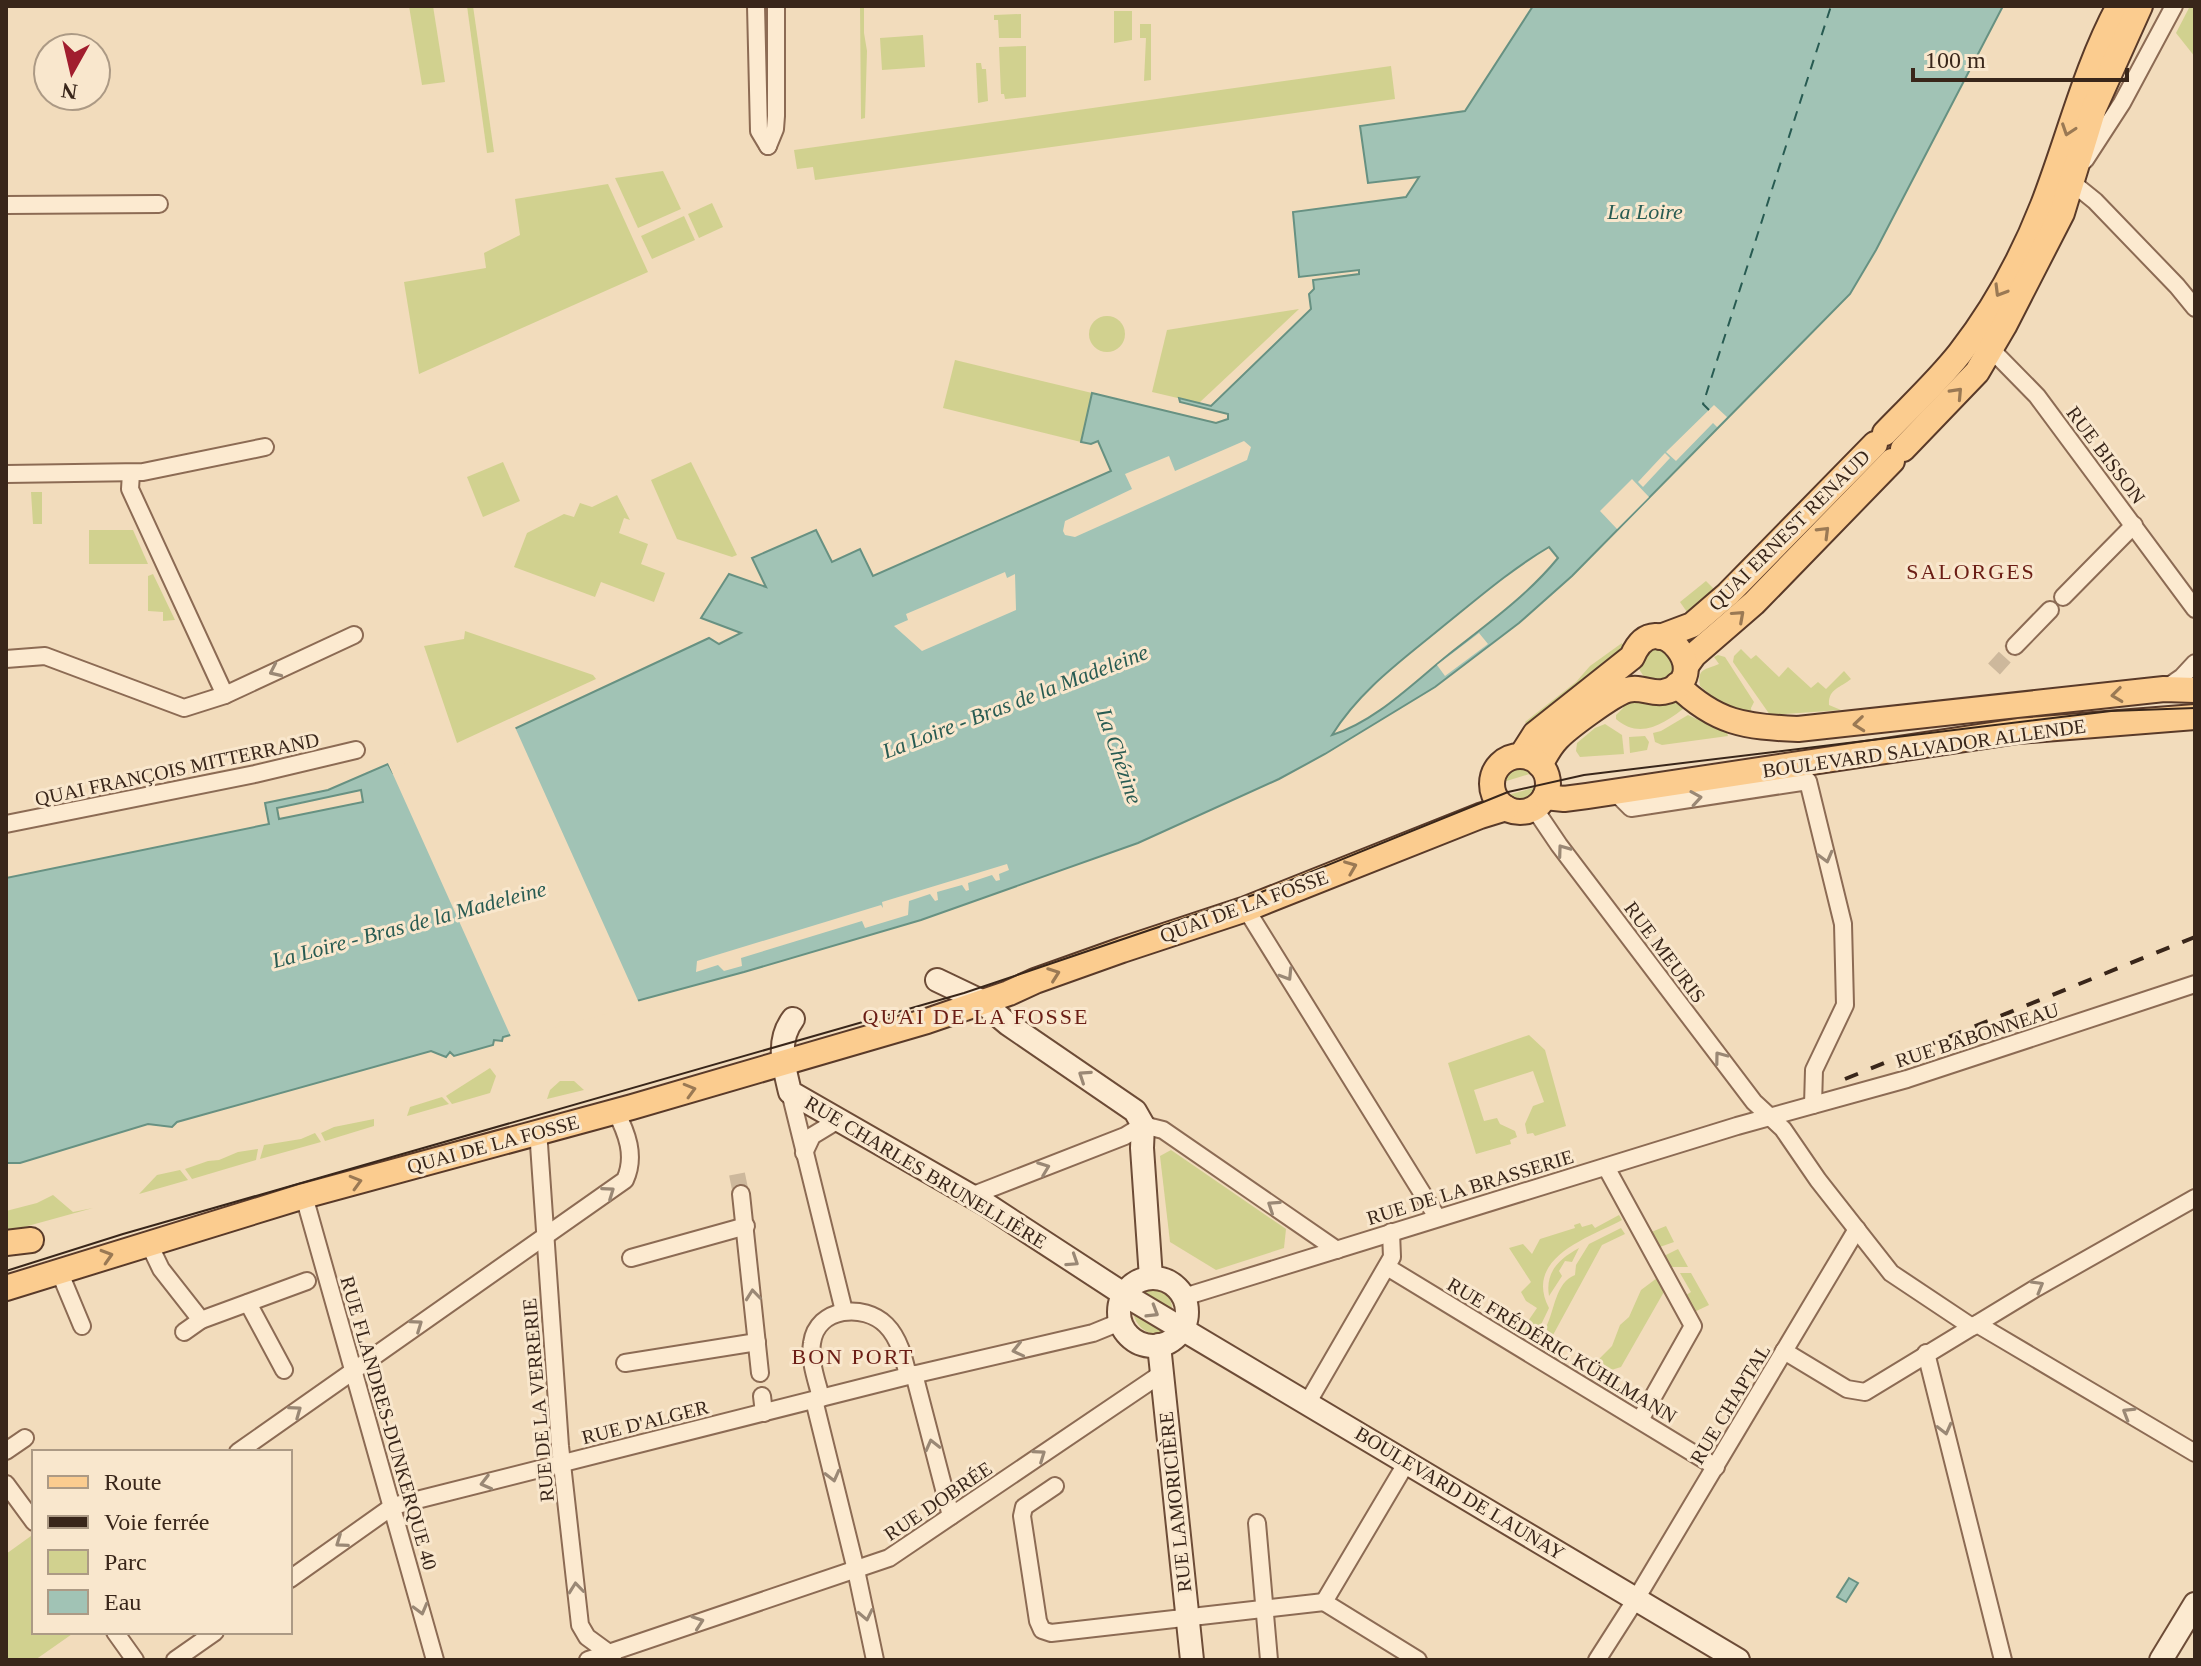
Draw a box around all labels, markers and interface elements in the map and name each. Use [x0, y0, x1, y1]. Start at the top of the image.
north arrow [32, 32, 112, 112]
scale bar [1913, 32, 2127, 82]
text: 100 m [1925, 47, 1986, 73]
text: N [60, 78, 79, 105]
one-way arrow [2062, 122, 2078, 136]
water label: La Loire [1606, 199, 1683, 224]
one-way arrow [1994, 282, 2010, 297]
one-way arrow [1948, 388, 1962, 402]
street label: RUE BISSON [2062, 402, 2150, 508]
street label: QUAI ERNEST RENAUD [1704, 445, 1874, 615]
one-way arrow [1814, 527, 1829, 541]
district label: SALORGES [1906, 559, 2036, 584]
one-way arrow [1729, 611, 1744, 626]
water label: La Loire - Bras de la Madeleine [878, 639, 1152, 764]
one-way arrow [269, 661, 284, 677]
one-way arrow [2110, 686, 2124, 703]
water label: La Chézine [1091, 704, 1148, 808]
street label: BOULEVARD SALVADOR ALLENDE [1761, 714, 2087, 782]
one-way arrow [1852, 715, 1865, 732]
street label: QUAI FRANÇOIS MITTERRAND [33, 728, 321, 811]
one-way arrow [1690, 790, 1703, 807]
one-way arrow [1558, 844, 1573, 859]
one-way arrow [1816, 850, 1833, 863]
one-way arrow [1343, 860, 1357, 877]
street label: QUAI DE LA FOSSE [1157, 865, 1331, 947]
water label: La Loire - Bras de la Madeleine [268, 876, 549, 973]
street label: RUE MEURIS [1620, 897, 1710, 1007]
one-way arrow [1278, 966, 1293, 981]
one-way arrow [1046, 967, 1060, 984]
street label: RUE BABONNEAU [1892, 998, 2062, 1072]
district label: QUAI DE LA FOSSE [863, 1004, 1089, 1029]
one-way arrow [1715, 1051, 1729, 1066]
one-way arrow [1078, 1071, 1092, 1086]
one-way arrow [683, 1083, 697, 1099]
street label: RUE CHARLES BRUNELLIÈRE [801, 1091, 1051, 1253]
street label: QUAI DE LA FOSSE [405, 1110, 581, 1178]
street label: RUE DE LA BRASSERIE [1364, 1145, 1576, 1229]
one-way arrow [1036, 1161, 1050, 1178]
one-way arrow [349, 1175, 363, 1191]
one-way arrow [600, 1187, 614, 1202]
one-way arrow [1267, 1201, 1281, 1216]
one-way arrow [100, 1249, 113, 1265]
one-way arrow [1064, 1252, 1079, 1267]
street label: RUE FRÉDÉRIC KÜHLMANN [1443, 1273, 1681, 1427]
street label: RUE FLANDRES-DUNKERQUE 40 [336, 1274, 442, 1572]
one-way arrow [2029, 1281, 2044, 1296]
one-way arrow [744, 1288, 761, 1301]
street label: RUE DE LA VERRERIE [518, 1297, 558, 1503]
one-way arrow [1144, 1302, 1159, 1317]
one-way arrow [409, 1320, 423, 1335]
street label: RUE CHAPTAL [1686, 1340, 1774, 1468]
one-way arrow [1011, 1341, 1025, 1358]
district label: BON PORT [792, 1344, 914, 1369]
street label: RUE D'ALGER [579, 1395, 711, 1448]
one-way arrow [287, 1406, 301, 1421]
one-way arrow [2122, 1407, 2137, 1423]
street label: RUE LAMORICIÈRE [1155, 1411, 1195, 1593]
one-way arrow [1936, 1421, 1953, 1435]
street label: BOULEVARD DE LAUNAY [1351, 1422, 1569, 1564]
one-way arrow [925, 1439, 942, 1453]
legend [32, 1450, 292, 1634]
one-way arrow [1032, 1450, 1046, 1465]
street label: RUE DOBRÉE [880, 1457, 996, 1545]
one-way arrow [824, 1468, 841, 1482]
text: Route [104, 1469, 161, 1495]
one-way arrow [480, 1474, 494, 1491]
text: Voie ferrée [104, 1509, 210, 1535]
one-way arrow [336, 1533, 350, 1547]
text: Parc [104, 1549, 147, 1575]
one-way arrow [568, 1582, 585, 1595]
text: Eau [104, 1589, 141, 1615]
one-way arrow [411, 1601, 428, 1615]
one-way arrow [857, 1608, 874, 1621]
one-way arrow [690, 1616, 704, 1632]

